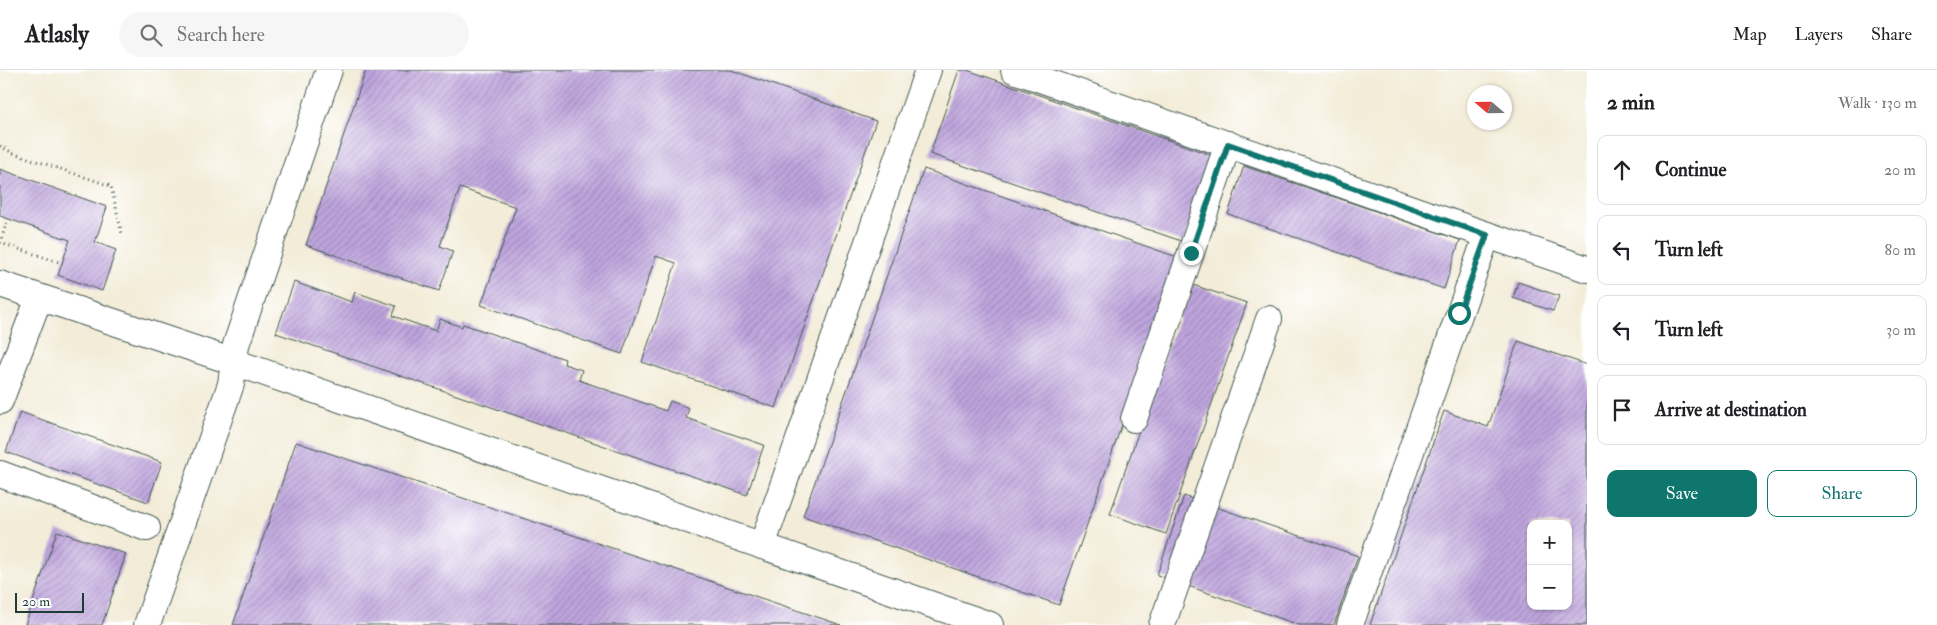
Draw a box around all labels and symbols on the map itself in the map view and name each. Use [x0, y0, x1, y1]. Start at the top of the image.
north arrow [1467, 85, 1512, 130]
route end [1180, 242, 1203, 265]
route start [1448, 302, 1471, 325]
scale bar [15, 590, 84, 613]

